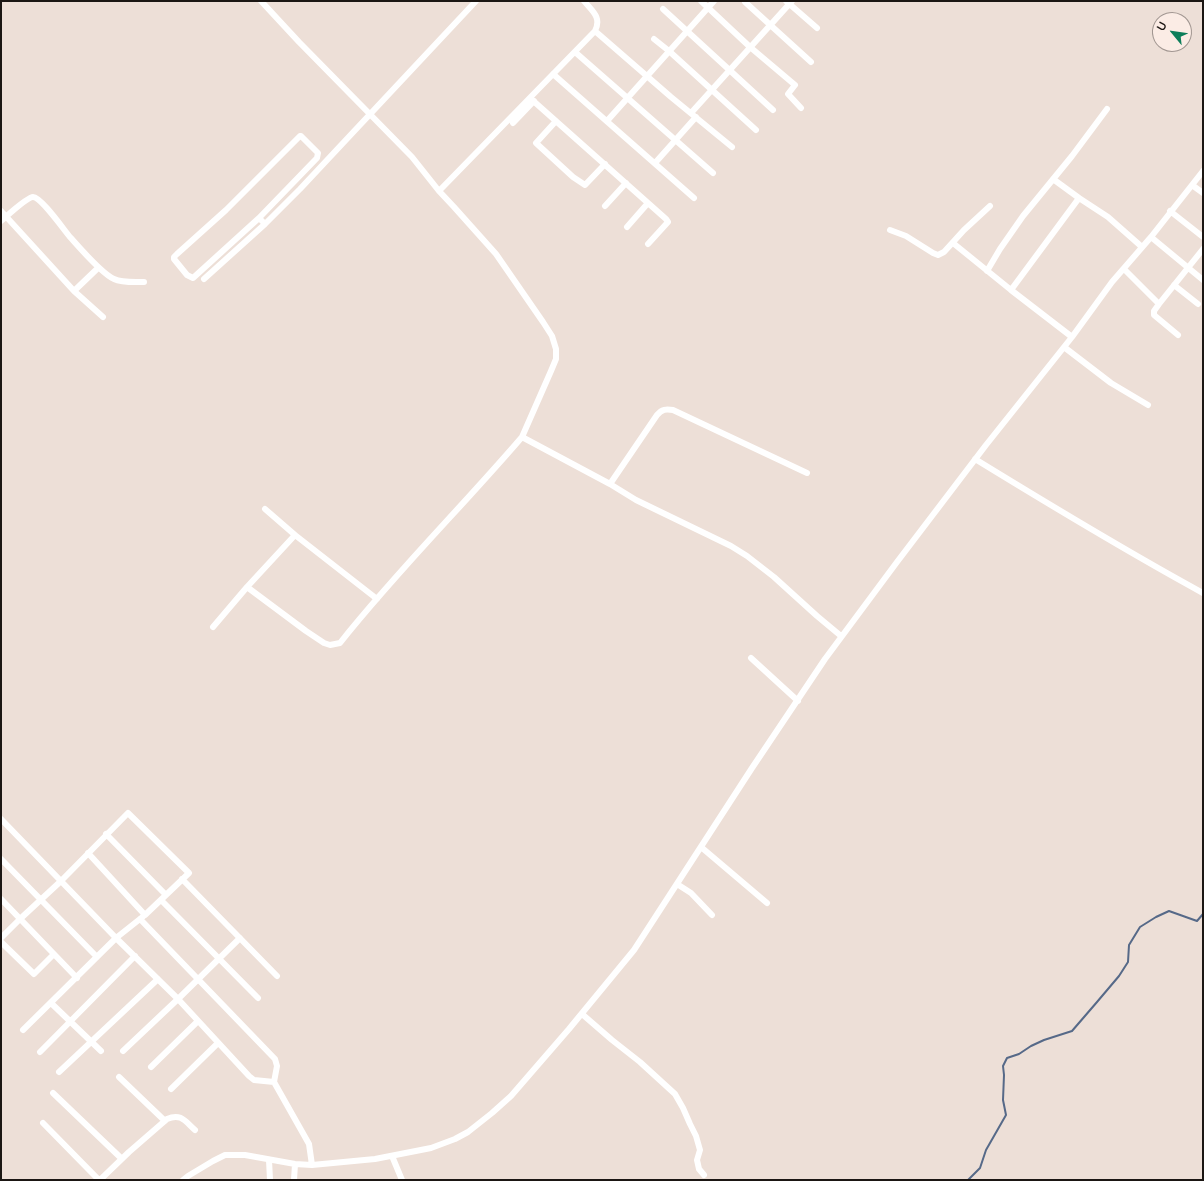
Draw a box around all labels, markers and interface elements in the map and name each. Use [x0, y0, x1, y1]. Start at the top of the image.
north arrow [1152, 12, 1192, 52]
text: U [1154, 20, 1170, 33]

